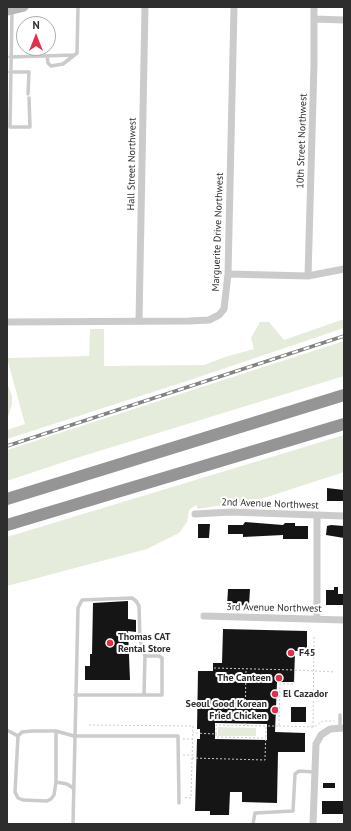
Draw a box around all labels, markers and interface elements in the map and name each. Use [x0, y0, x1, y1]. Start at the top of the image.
north arrow [16, 16, 56, 56]
text: N [32, 18, 40, 32]
street label: 10th Street Northwest [294, 93, 310, 189]
street label: Hall Street Northwest [125, 117, 139, 211]
street label: Marguerite Drive Northwest [210, 172, 226, 292]
street label: 2nd Avenue Northwest [221, 496, 319, 512]
street label: 3rd Avenue Northwest [226, 601, 322, 615]
place label: Thomas CAT Rental Store [118, 631, 171, 654]
marker: Thomas CAT Rental Store [105, 638, 115, 648]
place label: F45 [299, 647, 315, 659]
marker: F45 [286, 648, 296, 658]
place label: The Canteen [217, 672, 271, 684]
marker: The Canteen [274, 673, 284, 683]
place label: El Cazador [283, 688, 328, 700]
marker: El Cazador [270, 689, 280, 699]
place label: Seoul Good Korean Fried Chicken [186, 698, 267, 722]
marker: Seoul Good Korean Fried Chicken [270, 705, 280, 715]

